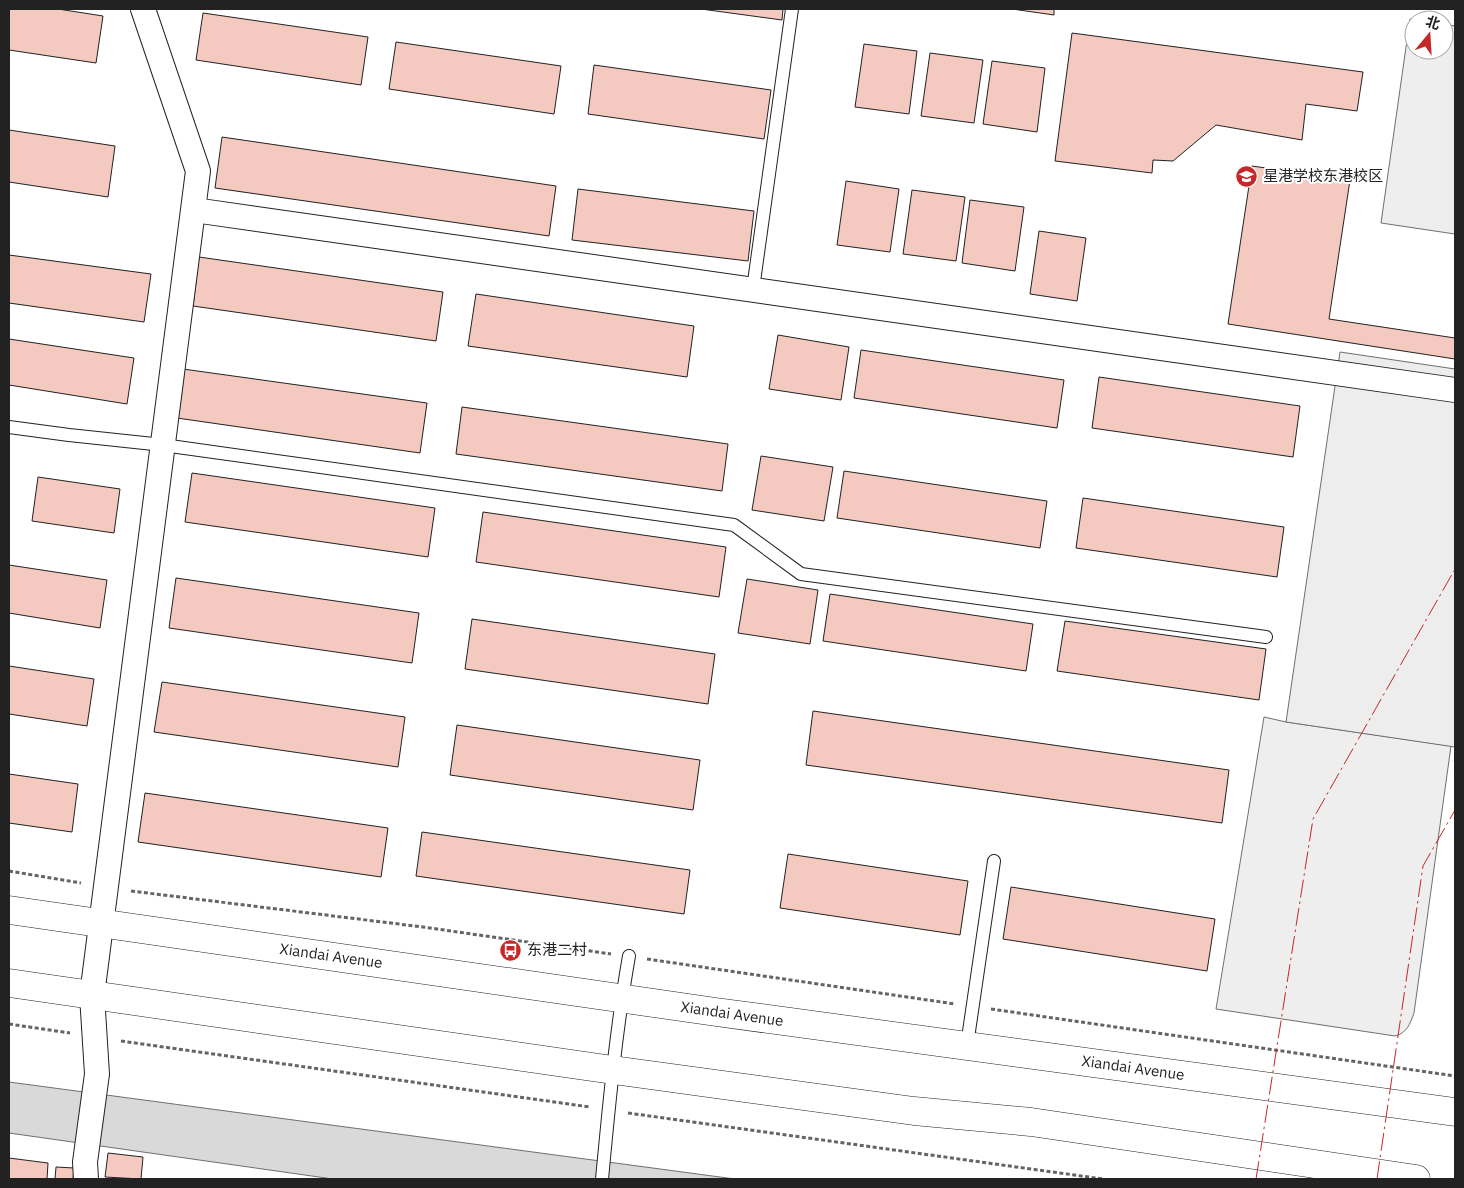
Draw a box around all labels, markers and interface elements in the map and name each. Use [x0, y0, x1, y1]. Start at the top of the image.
north arrow [1404, 10, 1454, 60]
text: 北 [1424, 12, 1442, 33]
school or university icon: 星港学校东港校区 [1235, 164, 1259, 188]
place label: 星港学校东港校区 [1263, 166, 1383, 185]
bus stop icon: 东港二村 [499, 938, 523, 962]
street label: Xiandai Avenue [278, 939, 384, 972]
place label: 东港二村 [527, 940, 587, 959]
street label: Xiandai Avenue [679, 997, 785, 1030]
street label: Xiandai Avenue [1080, 1051, 1186, 1084]

